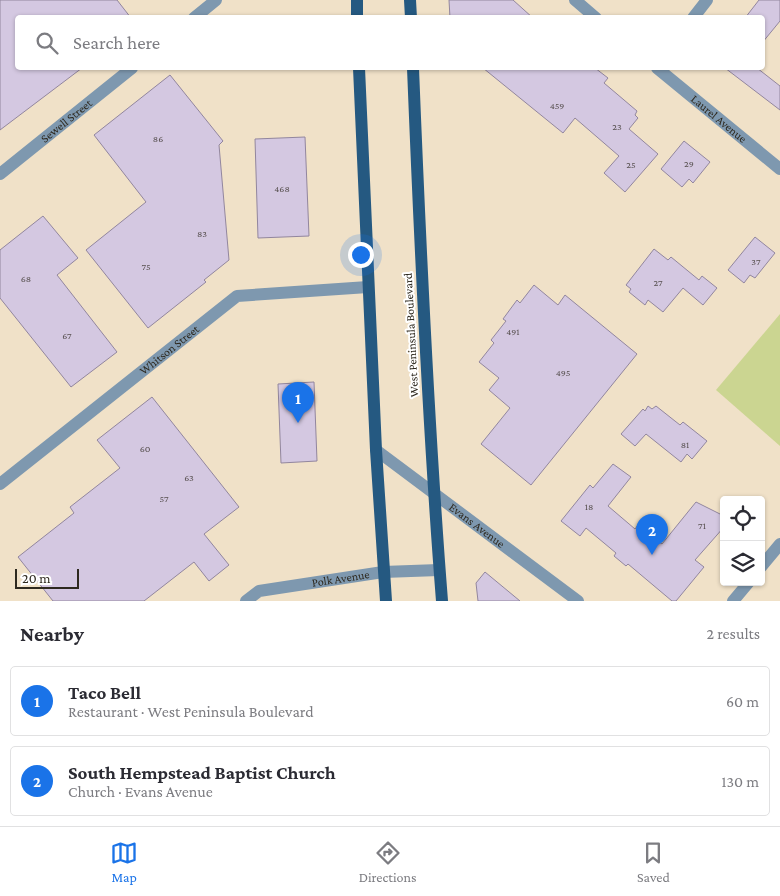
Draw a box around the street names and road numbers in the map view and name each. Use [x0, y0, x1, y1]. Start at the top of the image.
street label: Laurel Avenue [688, 92, 750, 146]
street label: Sewell Street [38, 95, 95, 146]
street label: West Peninsula Boulevard [401, 272, 421, 398]
street label: Whitson Street [137, 321, 203, 378]
street label: Evans Avenue [446, 500, 508, 551]
street label: Polk Avenue [311, 567, 371, 590]

